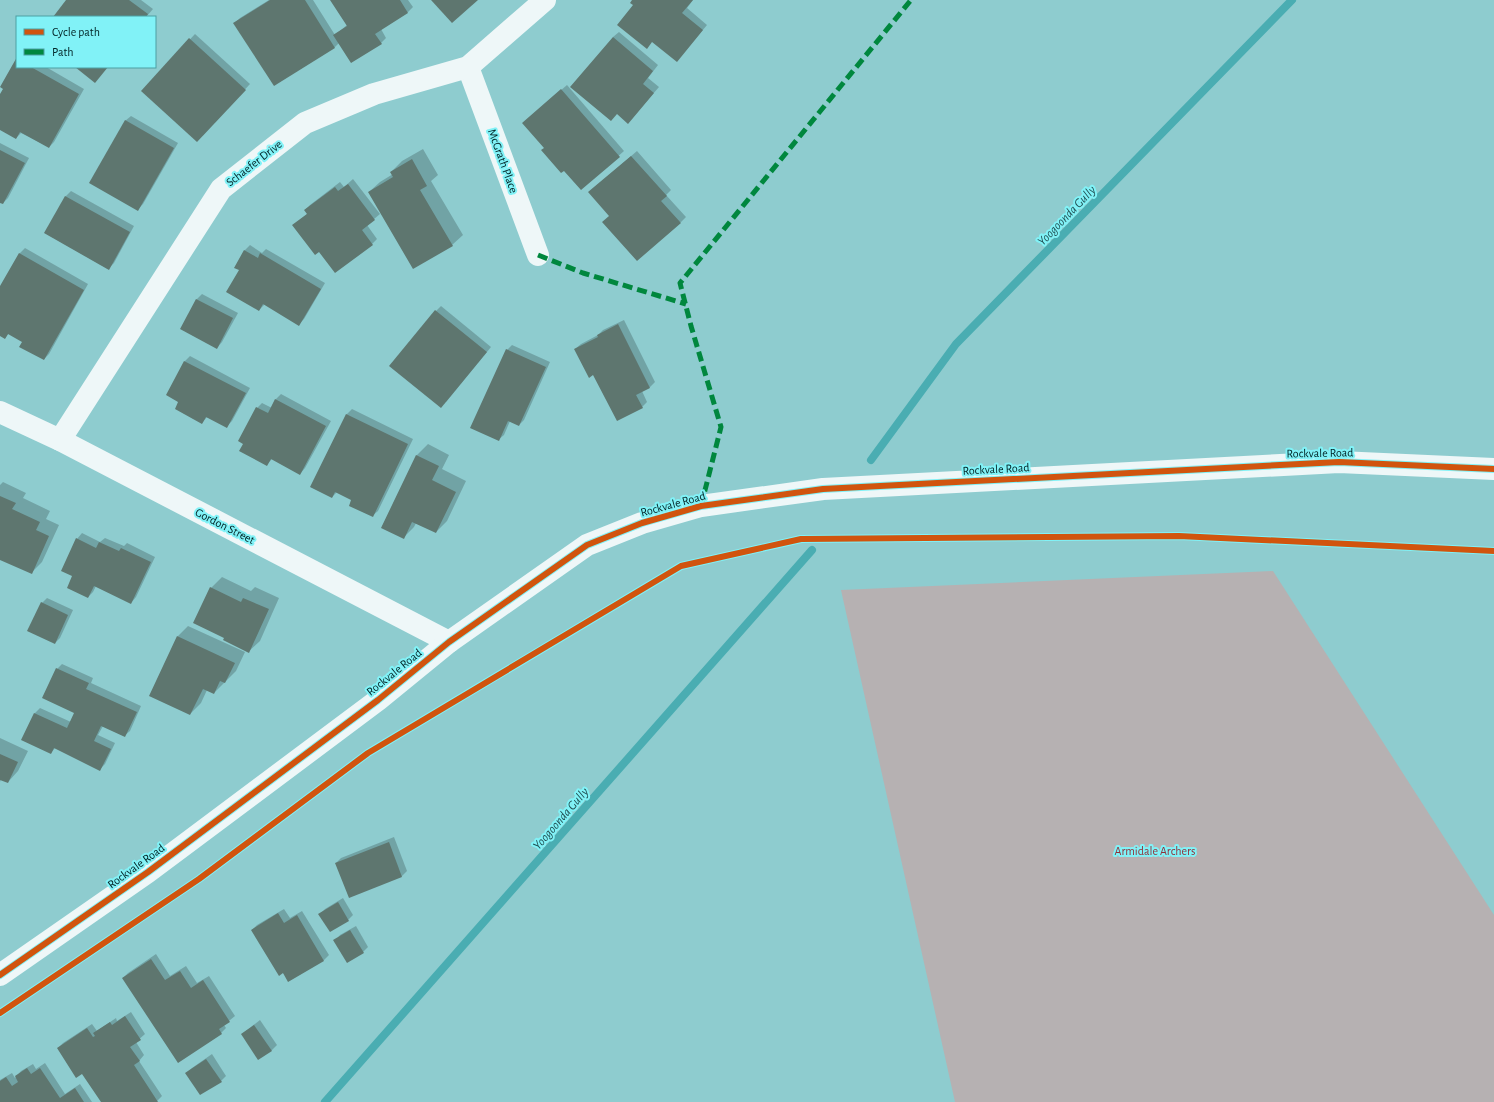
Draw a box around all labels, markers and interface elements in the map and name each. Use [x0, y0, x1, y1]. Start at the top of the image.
legend [16, 16, 156, 68]
text: Cycle path [52, 26, 100, 39]
text: Path [52, 46, 74, 58]
street label: McGrath Place [486, 127, 520, 195]
street label: Schaefer Drive [224, 138, 284, 188]
water label: Yoogoonda Gully [1036, 183, 1099, 248]
street label: Rockvale Road [1286, 446, 1354, 460]
street label: Rockvale Road [962, 461, 1030, 477]
street label: Rockvale Road [639, 490, 707, 518]
street label: Gordon Street [193, 506, 257, 546]
street label: Rockvale Road [364, 646, 424, 698]
water label: Yoogoonda Gully [531, 785, 592, 852]
street label: Rockvale Road [105, 841, 167, 891]
park label: Armidale Archers [1115, 845, 1195, 857]

